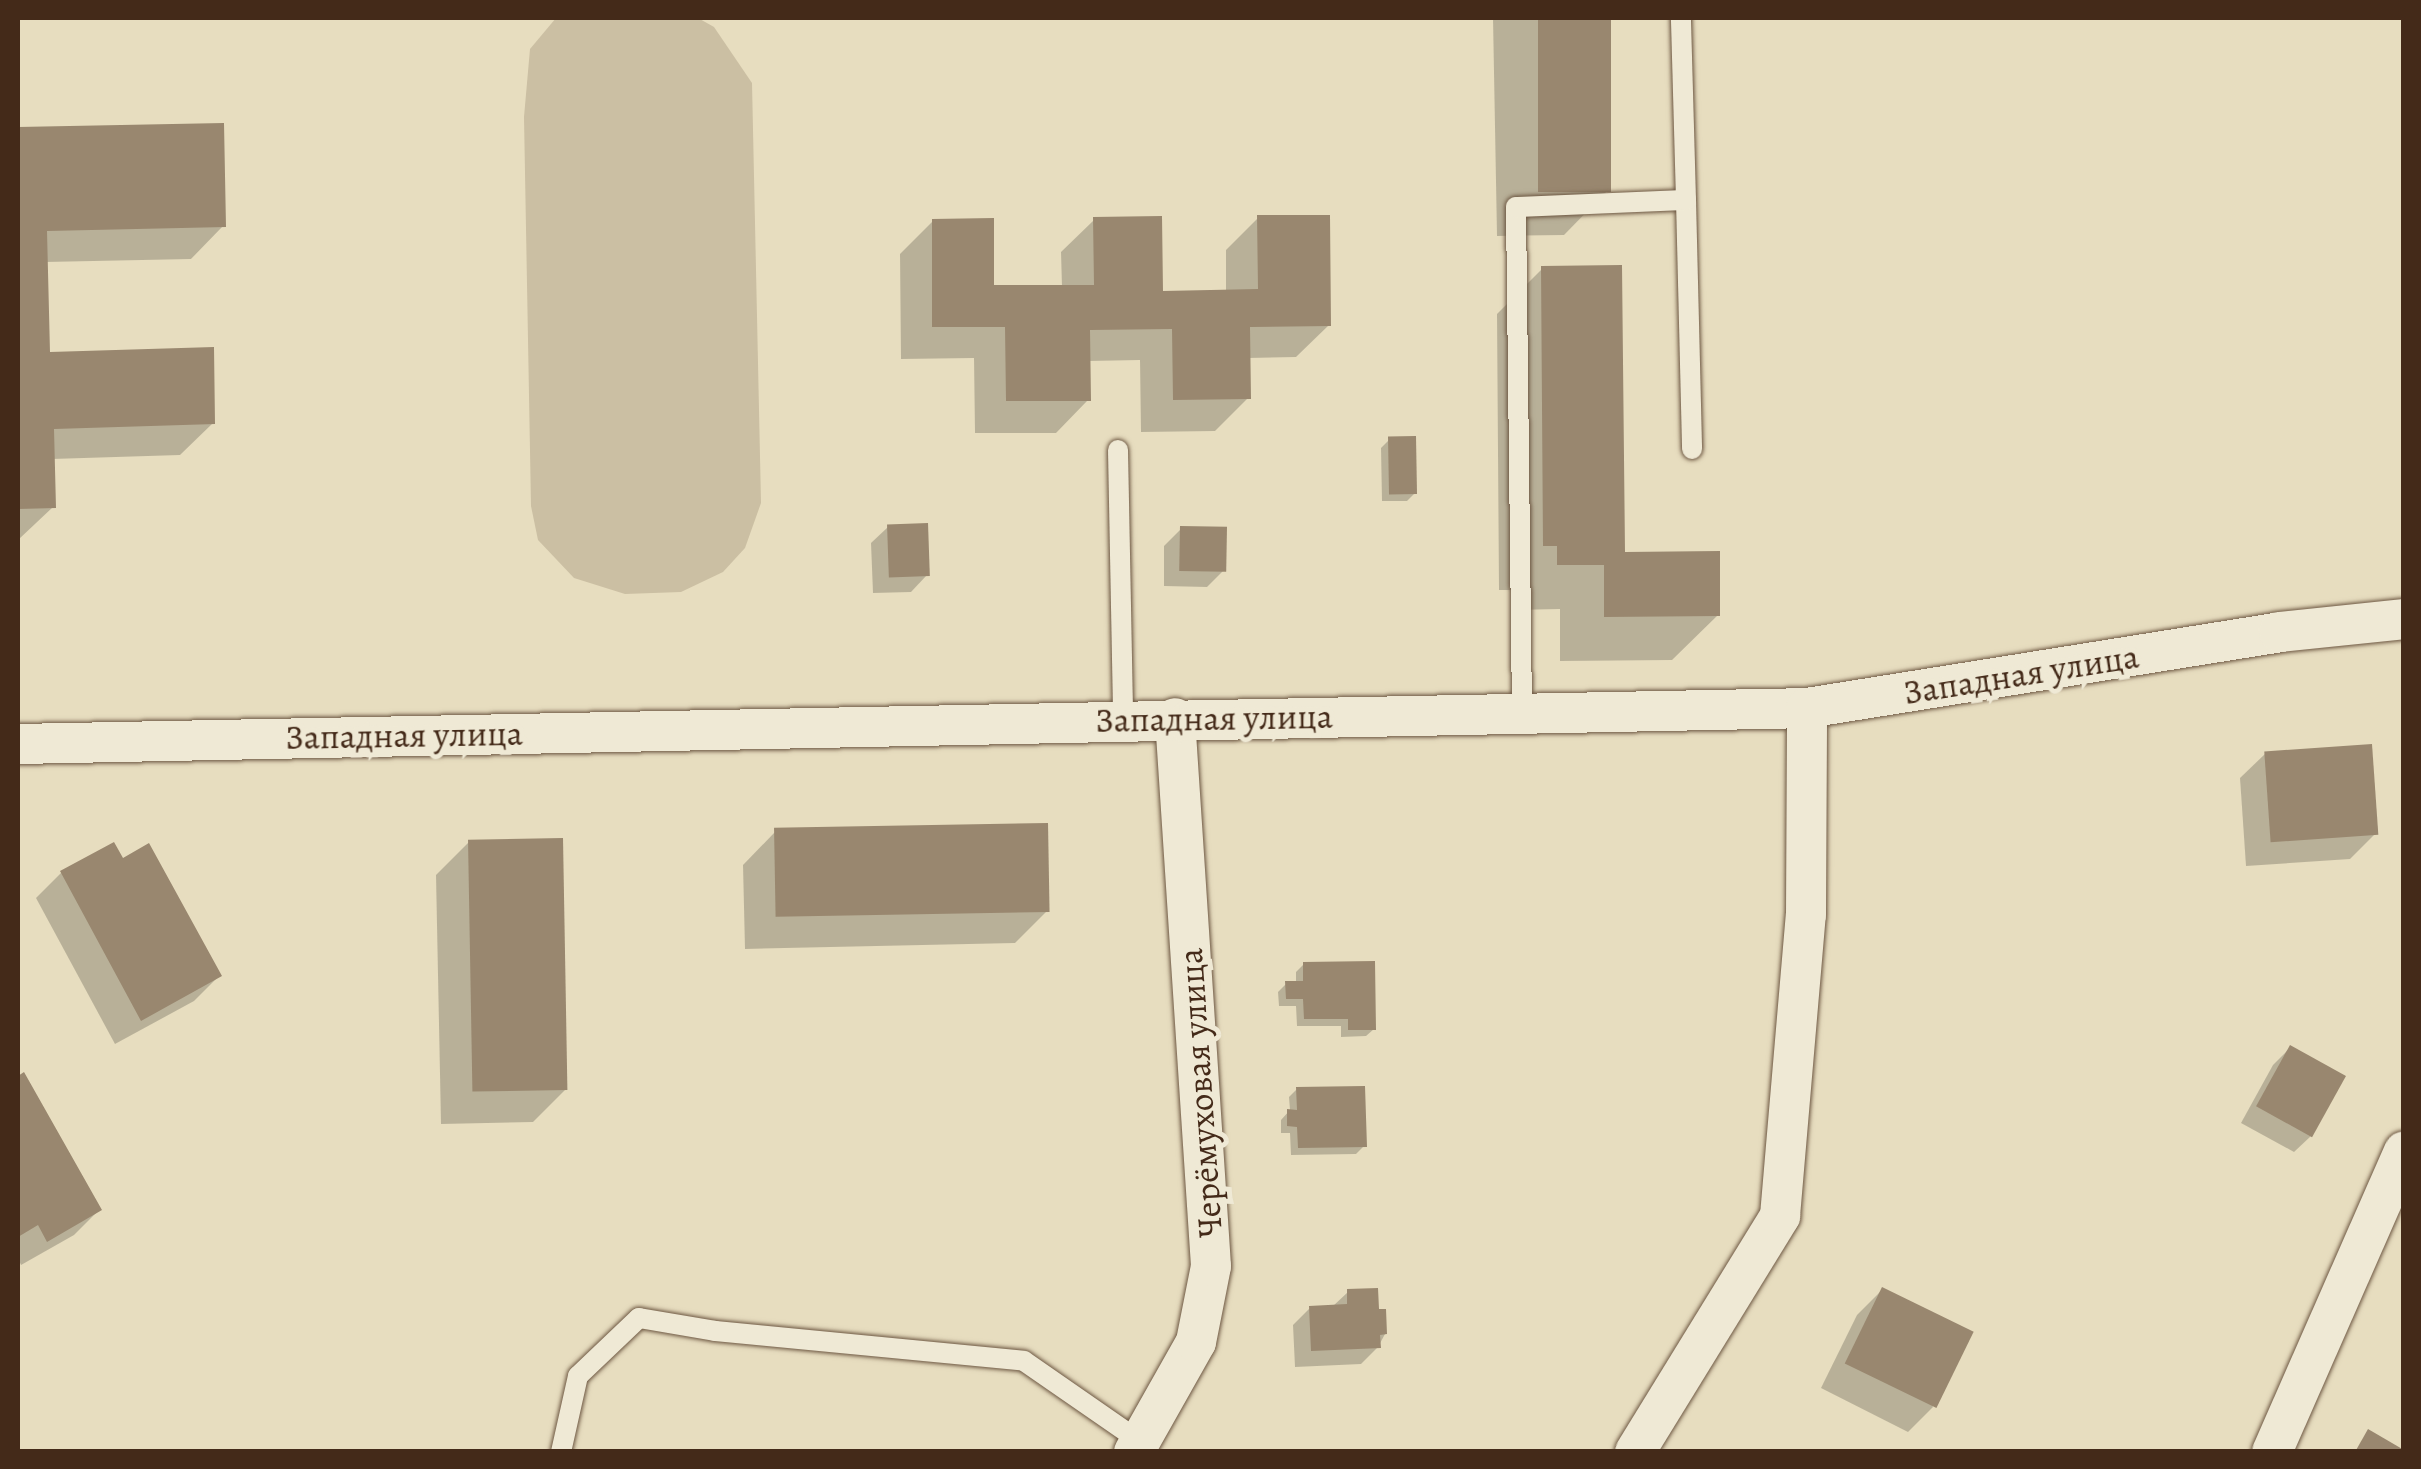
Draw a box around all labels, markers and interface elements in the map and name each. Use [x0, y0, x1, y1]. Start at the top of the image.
street label: Западная улица [1900, 635, 2142, 713]
street label: Западная улица [1095, 695, 1333, 741]
street label: Западная улица [285, 712, 523, 758]
street label: Черёмуховая улица [1169, 947, 1231, 1239]

